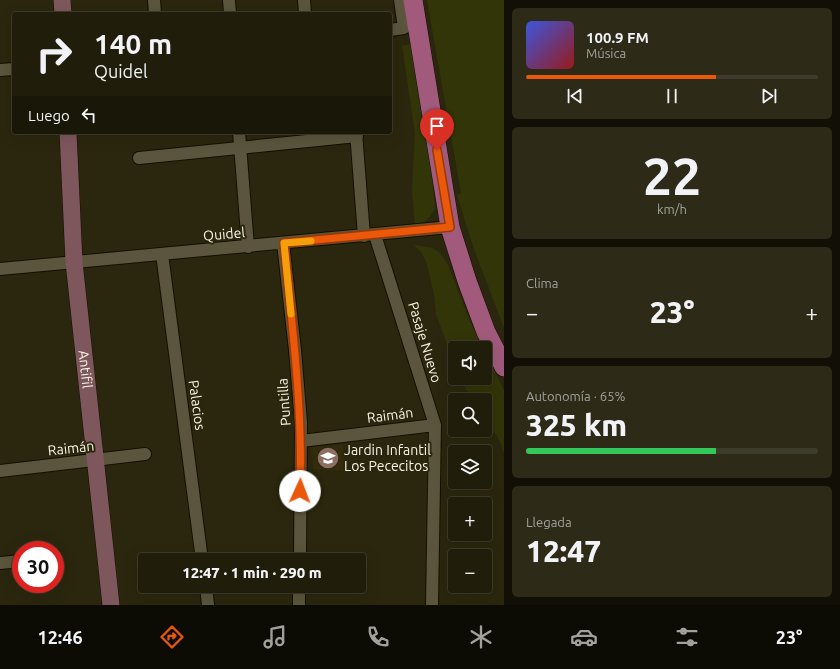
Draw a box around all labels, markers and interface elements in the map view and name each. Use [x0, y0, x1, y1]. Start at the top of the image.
icon: right [28, 28, 80, 80]
text: 140 m [94, 28, 172, 59]
text: 100.9 FM [586, 29, 649, 46]
text: Música [586, 46, 626, 60]
text: Quidel [94, 61, 148, 81]
icon: previous [564, 85, 586, 107]
icon: pause [661, 85, 683, 107]
icon: next [758, 85, 780, 107]
icon: left [78, 104, 100, 126]
text: Luego [28, 107, 70, 124]
pin [420, 109, 454, 150]
icon: arrive [426, 115, 448, 137]
text: 22 [643, 147, 701, 205]
text: km/h [657, 202, 687, 216]
street label: Quidel [202, 224, 246, 244]
text: Clima [526, 276, 558, 290]
text: 23° [650, 295, 694, 329]
street label: Pasaje Nuevo [405, 300, 445, 384]
text: − [526, 300, 538, 325]
text: + [806, 300, 818, 325]
map controls [448, 341, 492, 593]
button: sound [448, 341, 492, 385]
street label: Antifil [76, 349, 96, 390]
street label: Puntilla [274, 378, 294, 426]
street label: Palacios [186, 379, 208, 431]
text: Autonomía · 65% [526, 389, 625, 403]
button: search [448, 393, 492, 437]
street label: Raimán [366, 404, 414, 426]
text: 325 km [526, 408, 627, 442]
street label: Raimán [47, 438, 95, 458]
place label: Jardin Infantil Los Pececitos [344, 442, 431, 474]
school or university icon: Jardin Infantil Los Pececitos [315, 445, 341, 471]
button: layers [448, 445, 492, 489]
position arrow [279, 470, 321, 512]
button: + [448, 497, 492, 541]
text: Llegada [526, 515, 572, 529]
text: 12:47 [526, 534, 601, 568]
speed limit sign: 30 [12, 541, 64, 593]
button: − [448, 549, 492, 593]
text: 12:47 · 1 min · 290 m [182, 564, 322, 581]
icon: directions [158, 623, 186, 651]
icon: music [261, 623, 289, 651]
icon: phone [364, 623, 392, 651]
icon: climate [467, 623, 495, 651]
icon: car [570, 623, 598, 651]
icon: filters [673, 623, 701, 651]
text: 12:46 [38, 627, 83, 647]
text: 23° [776, 627, 802, 647]

